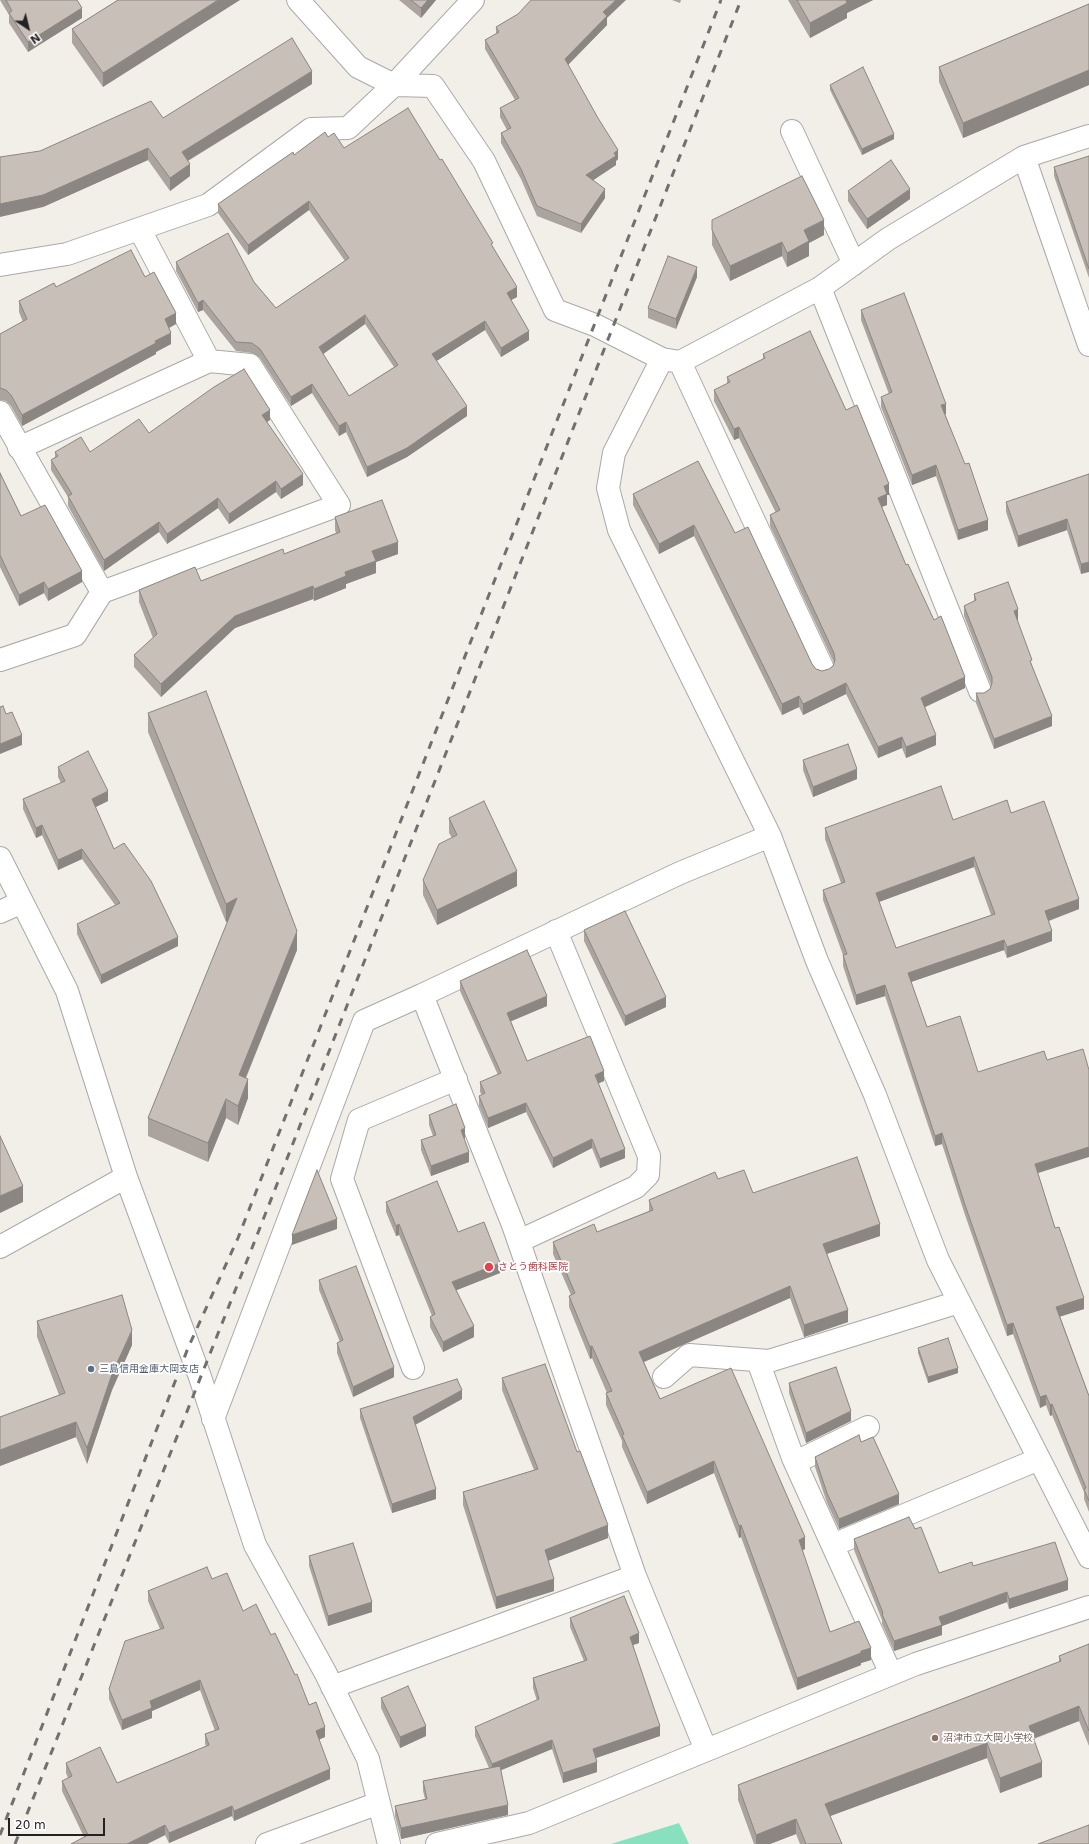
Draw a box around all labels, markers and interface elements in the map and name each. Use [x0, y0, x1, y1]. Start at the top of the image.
north arrow [8, 8, 48, 48]
text: N [28, 30, 43, 46]
marker: さとう歯科医院 [483, 1261, 495, 1273]
place label: さとう歯科医院 [498, 1261, 568, 1273]
place label: 三島信用金庫大岡支店 [99, 1363, 199, 1375]
marker: 三島信用金庫大岡支店 [86, 1364, 96, 1374]
place label: 沼津市立大岡小学校 [943, 1732, 1033, 1744]
marker: 沼津市立大岡小学校 [930, 1733, 940, 1743]
scale bar [10, 1810, 107, 1836]
text: 20 m [15, 1818, 46, 1832]

